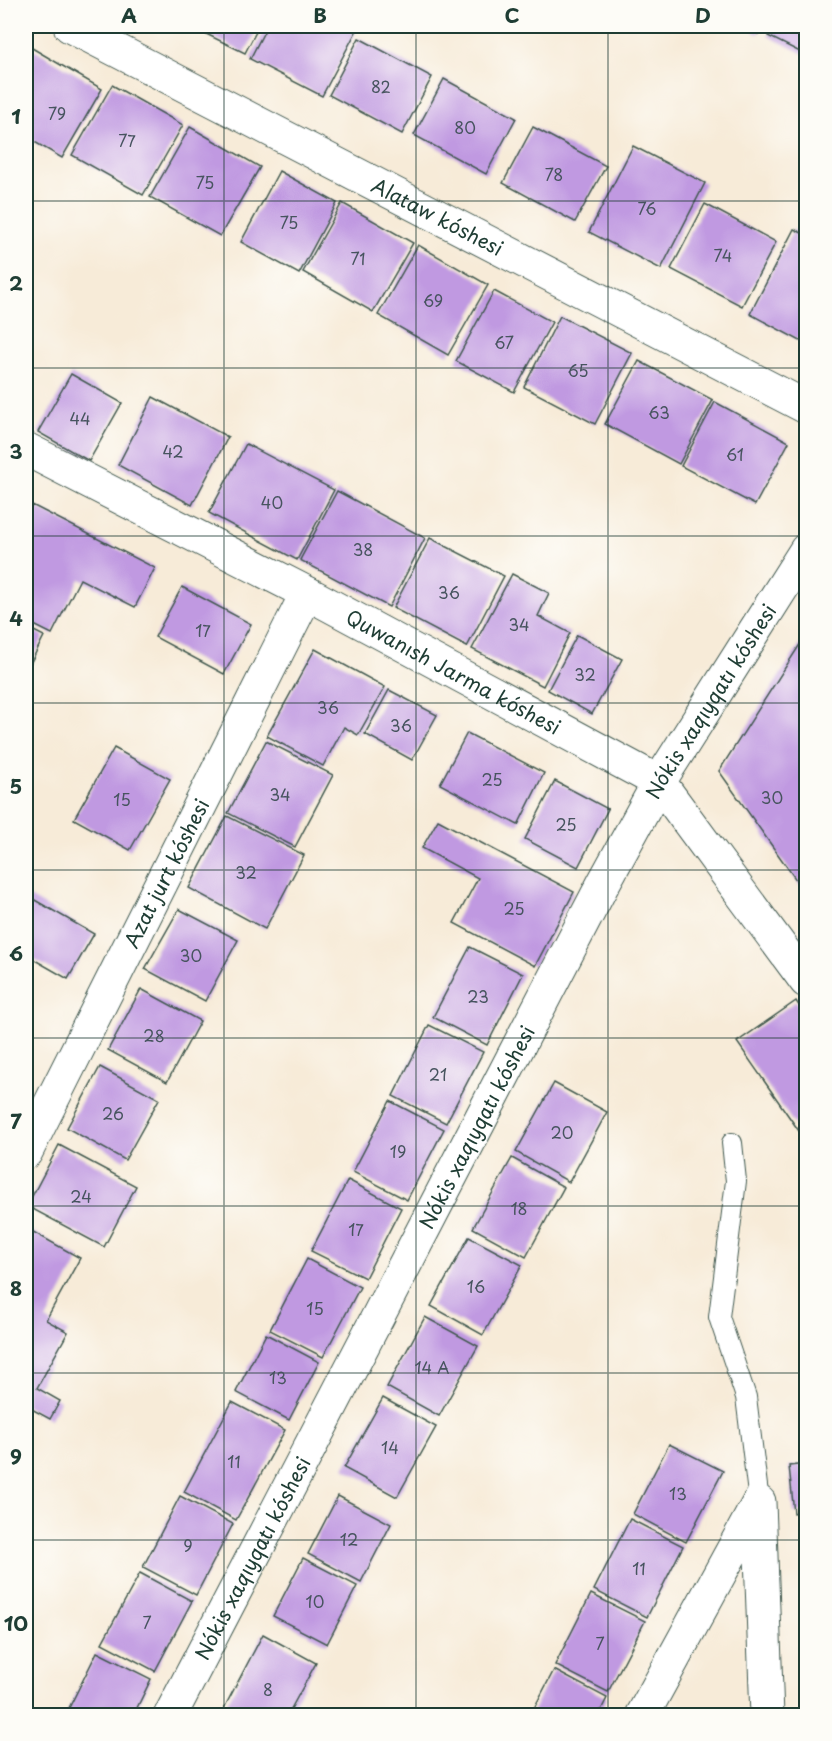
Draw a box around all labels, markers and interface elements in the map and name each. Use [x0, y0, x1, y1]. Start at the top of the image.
text: A [121, 0, 137, 30]
text: B [313, 0, 327, 30]
text: C [504, 0, 520, 30]
text: D [695, 0, 711, 30]
house number: 82 [371, 74, 391, 98]
text: 1 [11, 101, 21, 131]
house number: 79 [48, 101, 66, 125]
house number: 80 [454, 115, 476, 139]
house number: 77 [118, 128, 136, 152]
house number: 78 [545, 162, 563, 186]
house number: 75 [196, 170, 214, 194]
street label: Alataw kóshesi [367, 170, 509, 263]
house number: 76 [637, 196, 657, 220]
house number: 75 [280, 210, 298, 234]
house number: 74 [714, 243, 732, 267]
house number: 71 [351, 246, 366, 270]
text: 2 [9, 268, 23, 298]
house number: 69 [423, 288, 443, 312]
house number: 67 [494, 330, 514, 354]
house number: 65 [567, 358, 589, 382]
house number: 63 [648, 400, 670, 424]
house number: 44 [69, 406, 91, 430]
text: 3 [9, 436, 23, 466]
house number: 42 [162, 439, 184, 463]
house number: 61 [726, 442, 744, 466]
house number: 40 [261, 490, 283, 514]
house number: 38 [353, 537, 373, 561]
house number: 36 [438, 580, 460, 604]
street label: Nókis xaqıyqatı kóshesi [638, 598, 783, 804]
street label: Quwanısh Jarma kóshesi [341, 602, 566, 742]
text: 4 [9, 603, 23, 633]
house number: 34 [508, 612, 530, 636]
house number: 17 [195, 618, 211, 642]
house number: 32 [574, 662, 596, 686]
house number: 36 [317, 695, 339, 719]
house number: 36 [390, 713, 412, 737]
house number: 25 [481, 767, 503, 791]
text: 5 [10, 771, 22, 801]
house number: 34 [269, 782, 291, 806]
house number: 30 [761, 785, 783, 809]
house number: 15 [113, 787, 131, 811]
street label: Azat jurt kóshesi [116, 794, 216, 953]
house number: 25 [555, 812, 577, 836]
house number: 32 [235, 860, 257, 884]
house number: 25 [503, 896, 525, 920]
text: 6 [9, 938, 23, 968]
house number: 30 [180, 943, 202, 967]
house number: 23 [467, 984, 489, 1008]
street label: Nókis xaqıyqatı kóshesi [411, 1020, 542, 1234]
house number: 28 [143, 1023, 165, 1047]
house number: 21 [429, 1062, 447, 1086]
house number: 26 [102, 1101, 124, 1125]
text: 7 [10, 1106, 22, 1136]
house number: 20 [551, 1120, 573, 1144]
house number: 19 [390, 1139, 406, 1163]
house number: 24 [70, 1184, 92, 1208]
house number: 18 [510, 1196, 528, 1220]
house number: 17 [348, 1217, 364, 1241]
text: 8 [10, 1273, 22, 1303]
house number: 16 [467, 1274, 485, 1298]
house number: 15 [306, 1296, 324, 1320]
house number: 14 А [414, 1355, 450, 1379]
house number: 13 [269, 1365, 287, 1389]
house number: 14 [381, 1435, 399, 1459]
text: 9 [10, 1441, 22, 1471]
house number: 11 [227, 1449, 241, 1473]
street label: Nókis xaqıyqatı kóshesi [187, 1451, 318, 1665]
house number: 13 [669, 1481, 687, 1505]
house number: 12 [340, 1527, 358, 1551]
house number: 9 [183, 1533, 193, 1557]
house number: 11 [632, 1556, 646, 1580]
house number: 10 [306, 1589, 324, 1613]
text: 10 [4, 1608, 28, 1638]
house number: 7 [142, 1610, 152, 1634]
house number: 7 [595, 1631, 605, 1655]
house number: 8 [263, 1677, 273, 1701]

